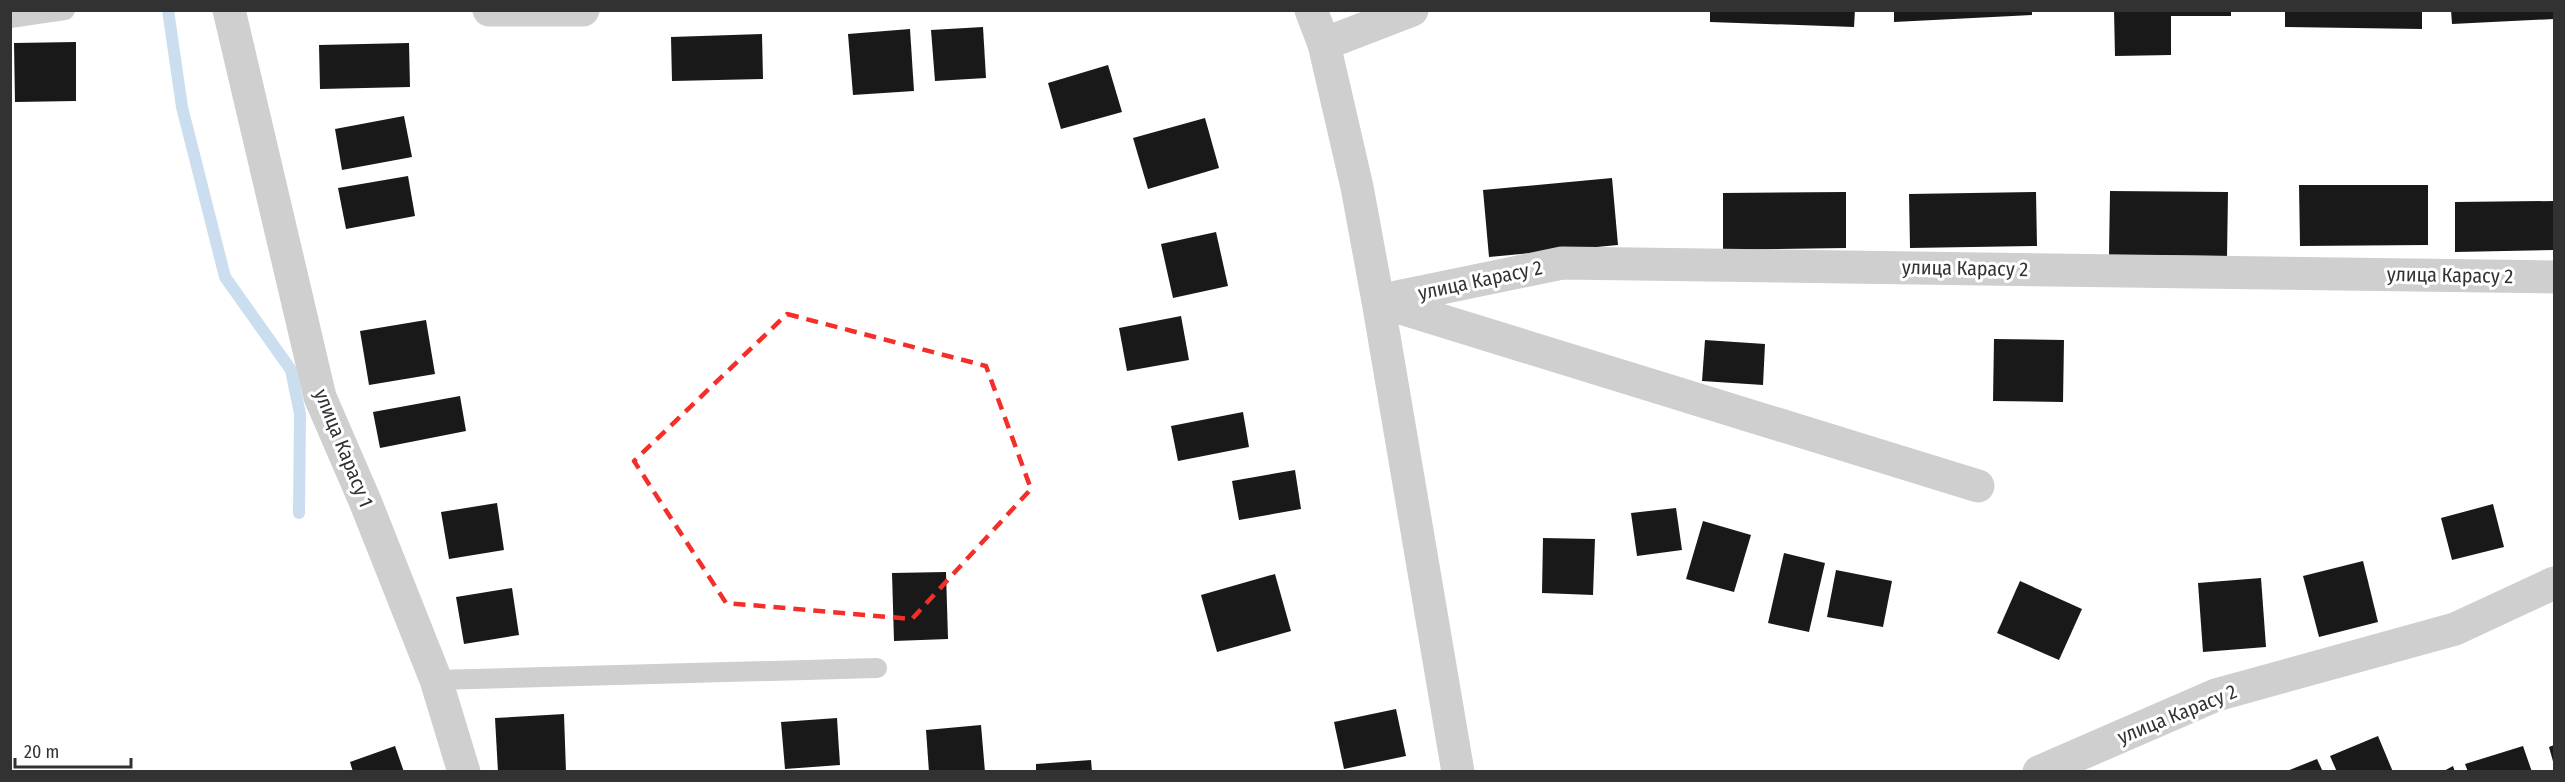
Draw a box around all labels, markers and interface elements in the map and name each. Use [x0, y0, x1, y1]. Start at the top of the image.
street label: улица Карасу 2 [1416, 255, 1544, 305]
street label: улица Карасу 2 [1902, 255, 2029, 281]
street label: улица Карасу 2 [2387, 262, 2514, 288]
street label: улица Карасу 1 [309, 385, 379, 511]
street label: улица Карасу 2 [2114, 679, 2240, 749]
scale bar [15, 731, 130, 769]
text: 20 m [24, 741, 59, 763]

